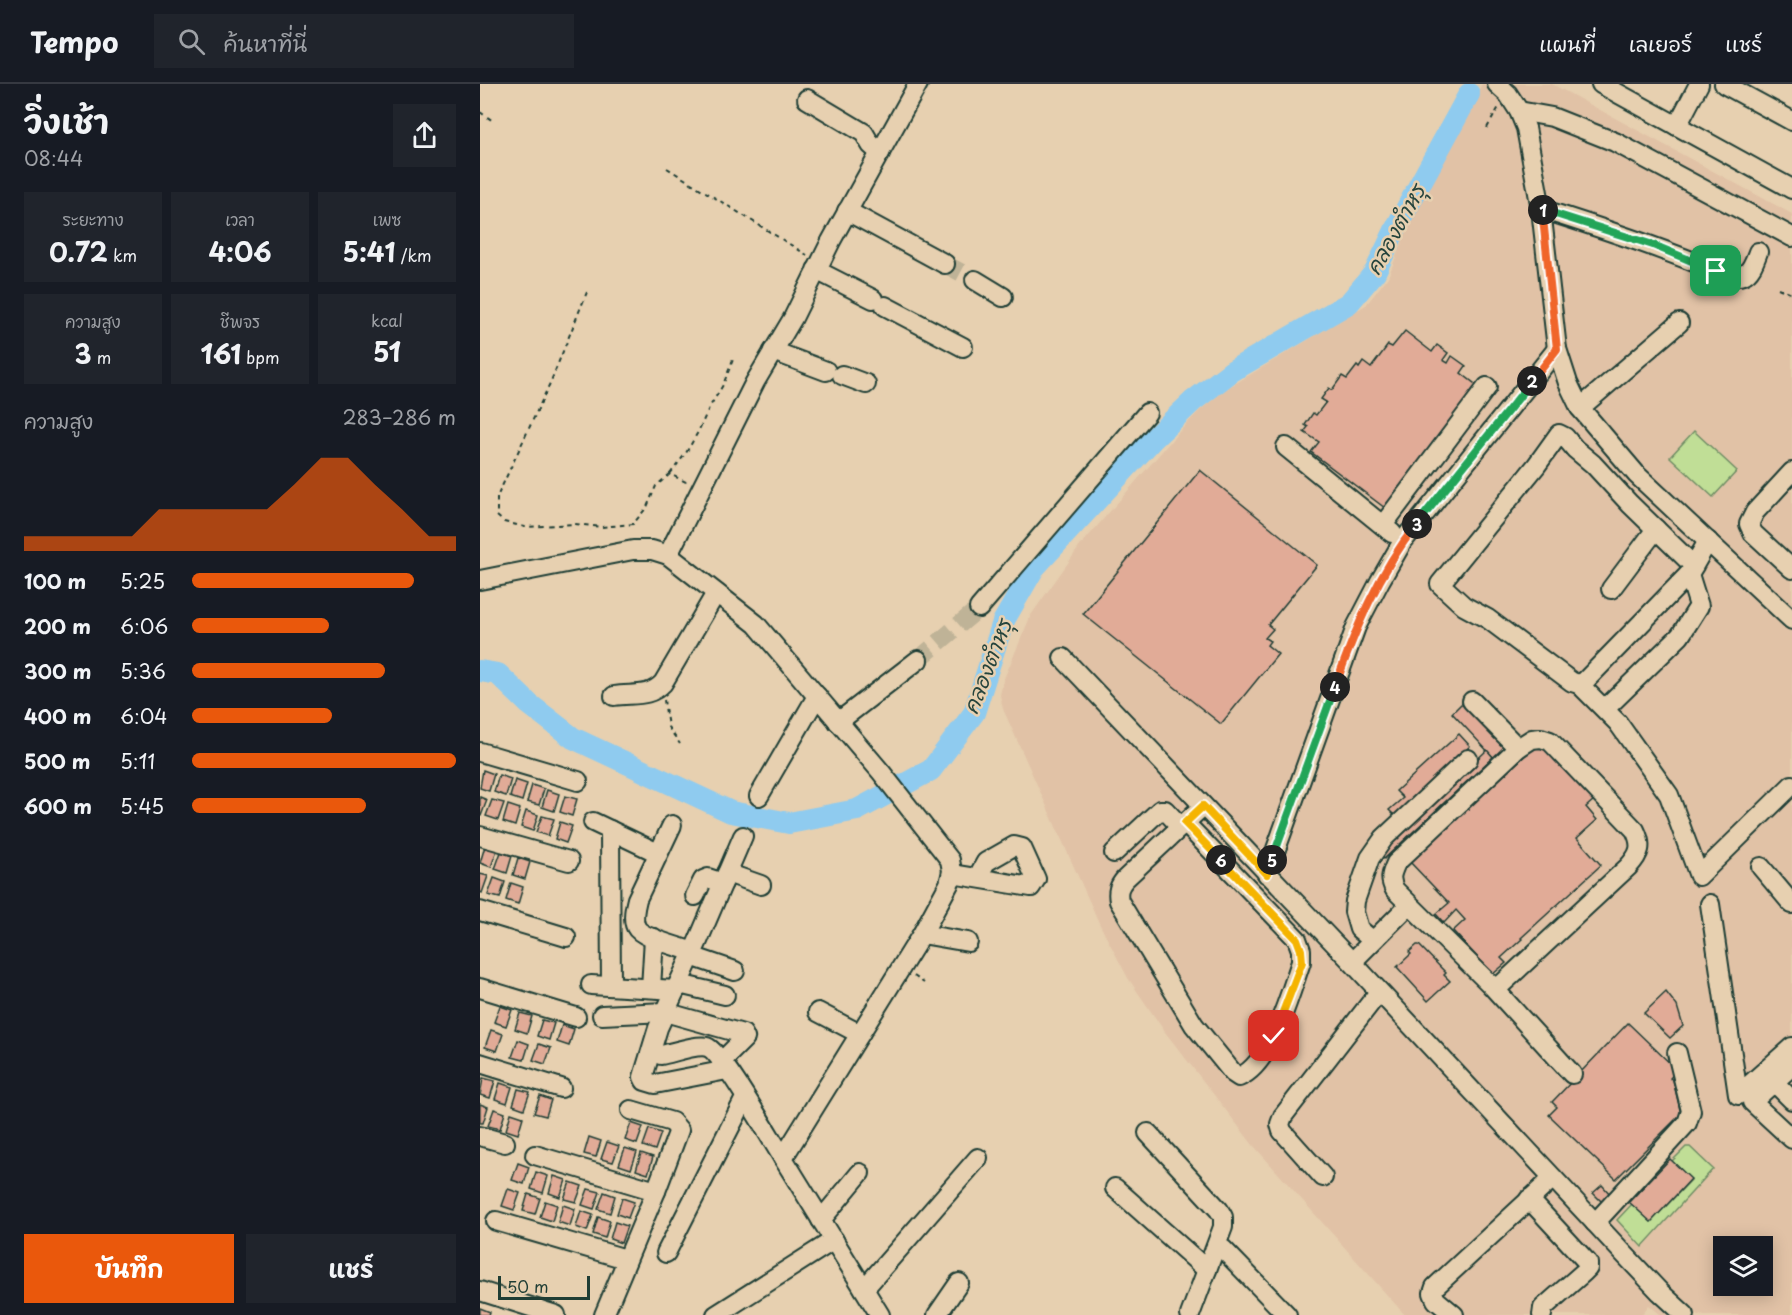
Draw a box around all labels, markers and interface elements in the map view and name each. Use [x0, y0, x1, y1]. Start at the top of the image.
search box [154, 14, 574, 68]
text: Tempo [30, 20, 118, 63]
icon: search [175, 25, 208, 58]
text: ค้นหาที่นี่ [223, 26, 307, 59]
text: แผนที่ [1539, 27, 1596, 59]
text: เลเยอร์ [1629, 27, 1692, 59]
text: แชร์ [1725, 27, 1762, 59]
text: วิ่งเช้า [24, 95, 109, 145]
button: share [393, 104, 456, 167]
text: 08:44 [24, 143, 83, 173]
water label: คลองตำหรุ [1356, 176, 1435, 281]
pin: 1 [1528, 195, 1558, 225]
text: 1 [1539, 198, 1547, 222]
text: ระยะทาง [62, 207, 124, 231]
text: เวลา [225, 207, 255, 231]
text: เพซ [373, 207, 401, 231]
text: 0.72 [49, 232, 108, 271]
text: 4:06 [209, 232, 271, 271]
text: 5:41 [343, 232, 396, 271]
text: km [108, 243, 137, 267]
text: /km [396, 243, 431, 267]
pin [1690, 245, 1741, 296]
icon: arrive [1699, 254, 1732, 287]
text: kcal [371, 308, 403, 332]
text: ความสูง [65, 309, 121, 333]
text: ชีพจร [220, 309, 260, 333]
text: 51 [373, 332, 401, 371]
text: 3 [75, 334, 92, 373]
text: 161 [201, 334, 241, 373]
text: m [92, 345, 111, 369]
text: bpm [241, 345, 279, 369]
pin: 2 [1517, 366, 1547, 396]
text: 2 [1526, 369, 1538, 393]
text: 283–286 m [342, 402, 456, 432]
text: ความสูง [24, 406, 93, 436]
pin: 3 [1402, 509, 1432, 539]
text: 3 [1412, 512, 1422, 536]
text: 100 m [24, 566, 86, 596]
text: 5:25 [120, 566, 165, 596]
text: 200 m [24, 611, 91, 641]
text: 6:06 [120, 611, 168, 641]
water label: คลองตำหรุ [954, 612, 1021, 719]
text: 300 m [24, 656, 92, 686]
text: 5:36 [120, 656, 166, 686]
pin: 4 [1320, 672, 1350, 702]
text: 4 [1330, 675, 1340, 699]
text: 400 m [24, 701, 92, 731]
text: 6:04 [120, 701, 168, 731]
text: 500 m [24, 746, 91, 776]
text: 5:11 [120, 746, 155, 776]
text: 600 m [24, 791, 92, 821]
text: 5:45 [120, 791, 164, 821]
pin: 6 [1206, 845, 1236, 875]
pin: 5 [1257, 845, 1287, 875]
text: 6 [1215, 848, 1227, 872]
text: 5 [1267, 848, 1277, 872]
pin [1248, 1010, 1299, 1061]
icon: check [1257, 1019, 1290, 1052]
button: บันทึก [24, 1234, 234, 1303]
button: แชร์ [246, 1234, 456, 1303]
map controls [1713, 1236, 1773, 1296]
button: layers [1713, 1236, 1773, 1296]
scale bar [498, 1273, 590, 1300]
text: 50 m [507, 1274, 548, 1298]

